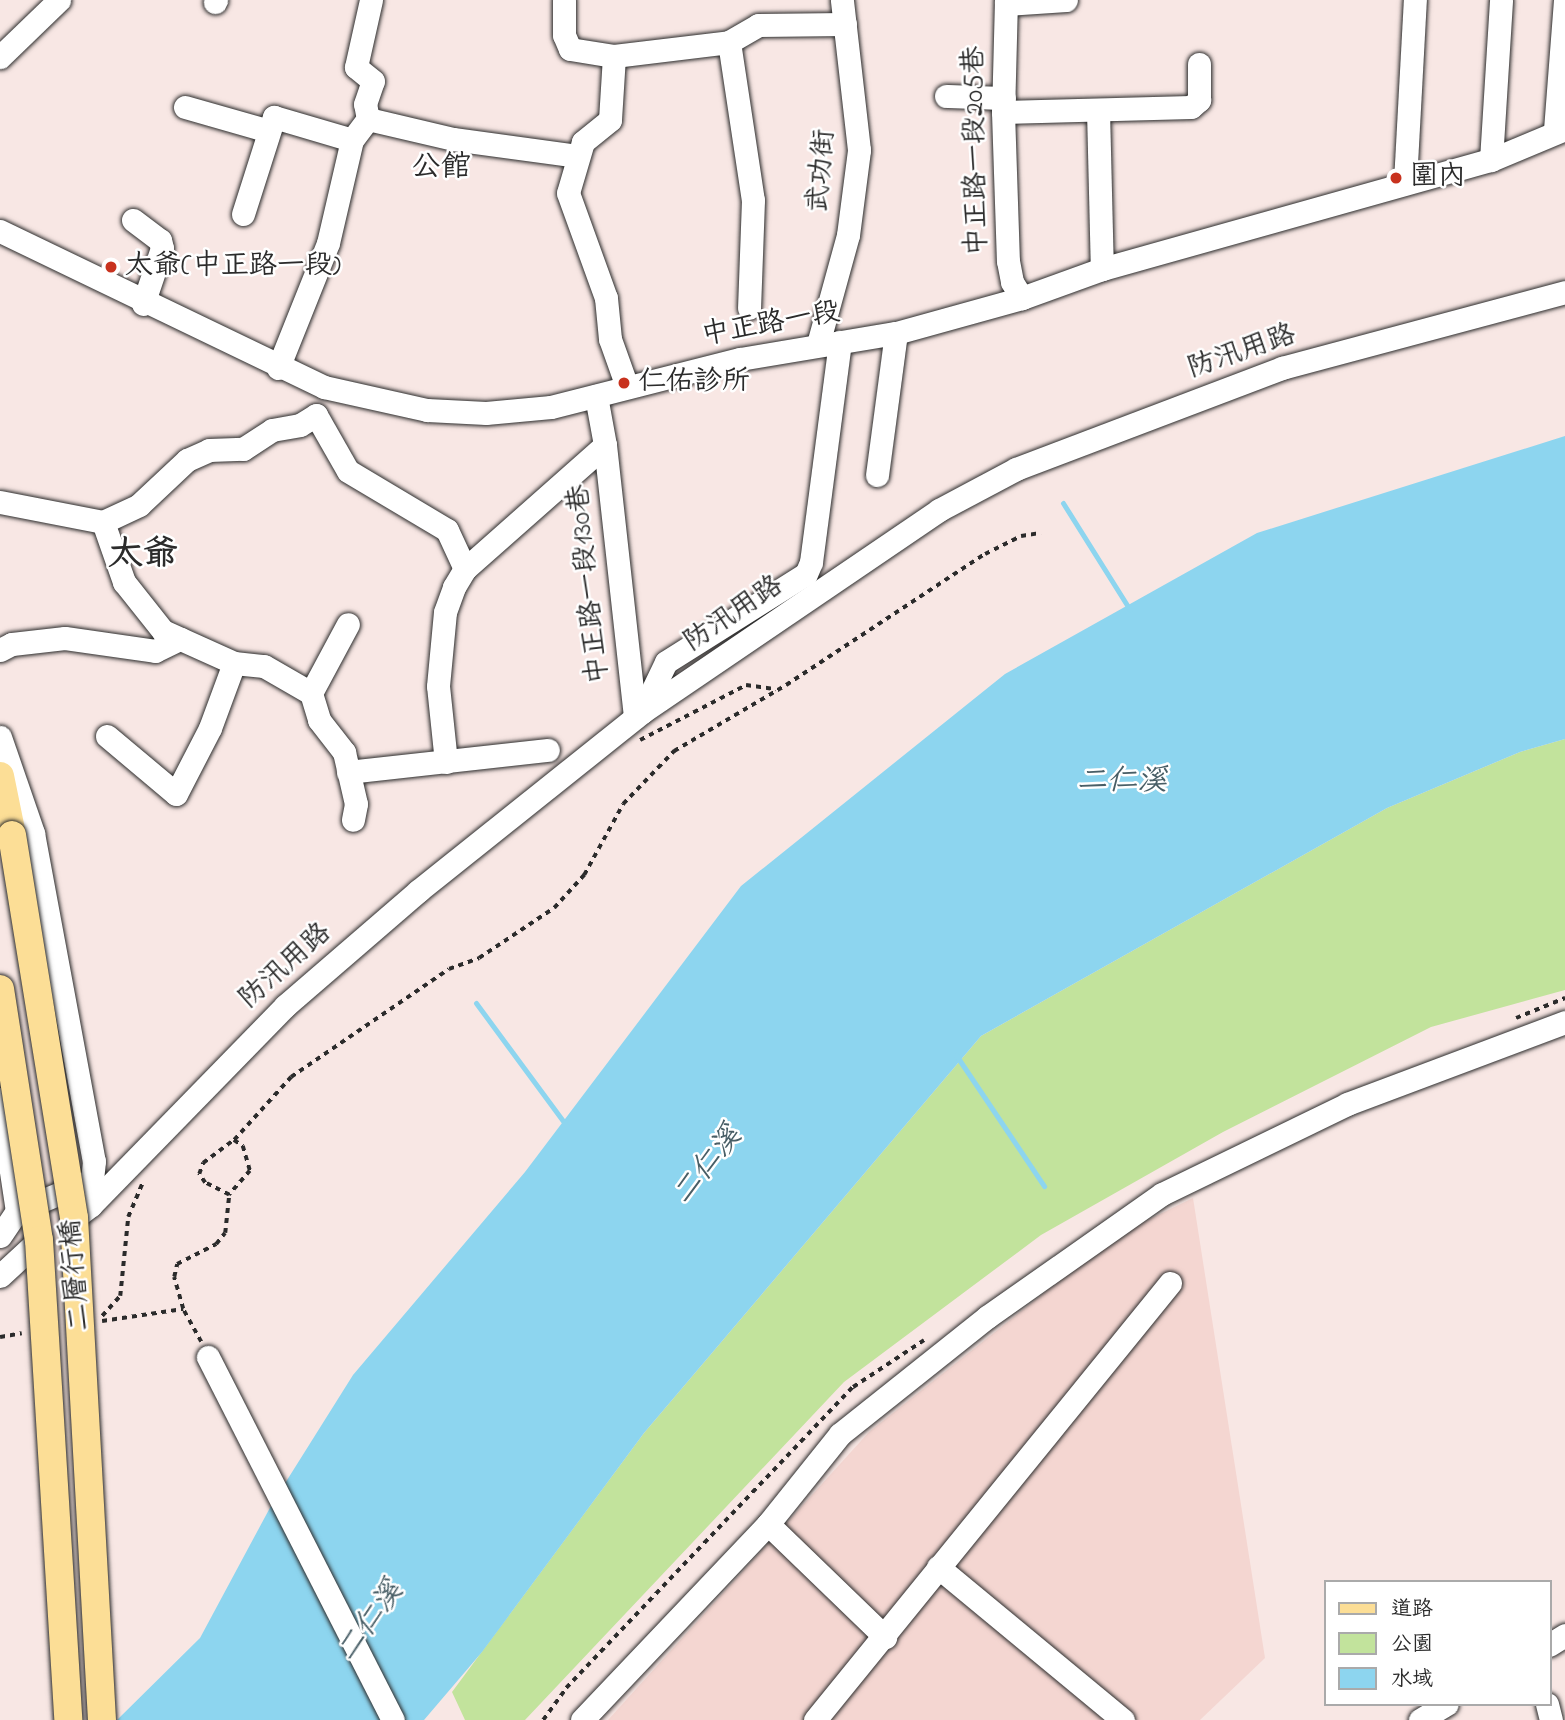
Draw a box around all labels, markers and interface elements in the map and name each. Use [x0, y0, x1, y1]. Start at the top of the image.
street label: 中正路一段205巷 [958, 46, 996, 256]
street label: 武功街 [803, 128, 843, 214]
district label: 公館 [411, 150, 471, 186]
place label: 圍內 [1410, 161, 1466, 195]
marker: 圍內 [1388, 170, 1404, 186]
place label: 太爺(中正路一段) [125, 250, 341, 284]
marker: 太爺(中正路一段) [103, 259, 119, 275]
street label: 中正路一段 [699, 296, 843, 354]
street label: 防汛用路 [1184, 319, 1300, 387]
place label: 仁佑診所 [638, 366, 750, 400]
marker: 仁佑診所 [616, 375, 632, 391]
street label: 中正路一段130巷 [563, 483, 617, 685]
district label: 太爺 [108, 535, 178, 577]
street label: 防汛用路 [678, 570, 790, 660]
water label: 二仁溪 [1077, 764, 1167, 800]
street label: 防汛用路 [233, 917, 339, 1017]
water label: 二仁溪 [666, 1120, 750, 1212]
street label: 二層行橋 [55, 1218, 99, 1332]
water label: 二仁溪 [330, 1575, 412, 1669]
legend [1324, 1580, 1551, 1706]
text: 道路 [1391, 1595, 1433, 1625]
text: 公園 [1391, 1630, 1433, 1660]
text: 水域 [1391, 1665, 1433, 1695]

